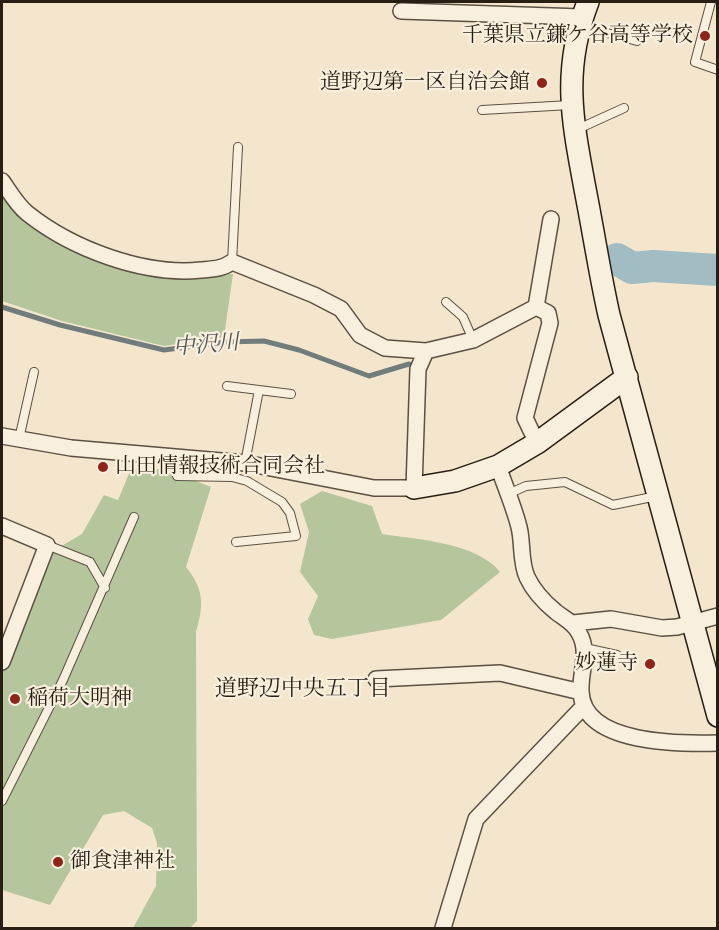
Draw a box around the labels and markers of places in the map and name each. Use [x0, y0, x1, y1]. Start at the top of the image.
place label: 千葉県立鎌ケ谷高等学校 [462, 23, 693, 49]
marker: 千葉県立鎌ケ谷高等学校 [698, 29, 712, 43]
place label: 道野辺第一区自治会館 [320, 70, 530, 96]
marker: 道野辺第一区自治会館 [535, 76, 549, 90]
place label: 山田情報技術合同会社 [115, 454, 325, 480]
marker: 山田情報技術合同会社 [96, 460, 110, 474]
place label: 妙蓮寺 [575, 651, 638, 677]
marker: 妙蓮寺 [643, 657, 657, 671]
place label: 稲荷大明神 [27, 686, 132, 712]
marker: 稲荷大明神 [8, 692, 22, 706]
place label: 御食津神社 [70, 849, 175, 875]
marker: 御食津神社 [51, 855, 65, 869]

